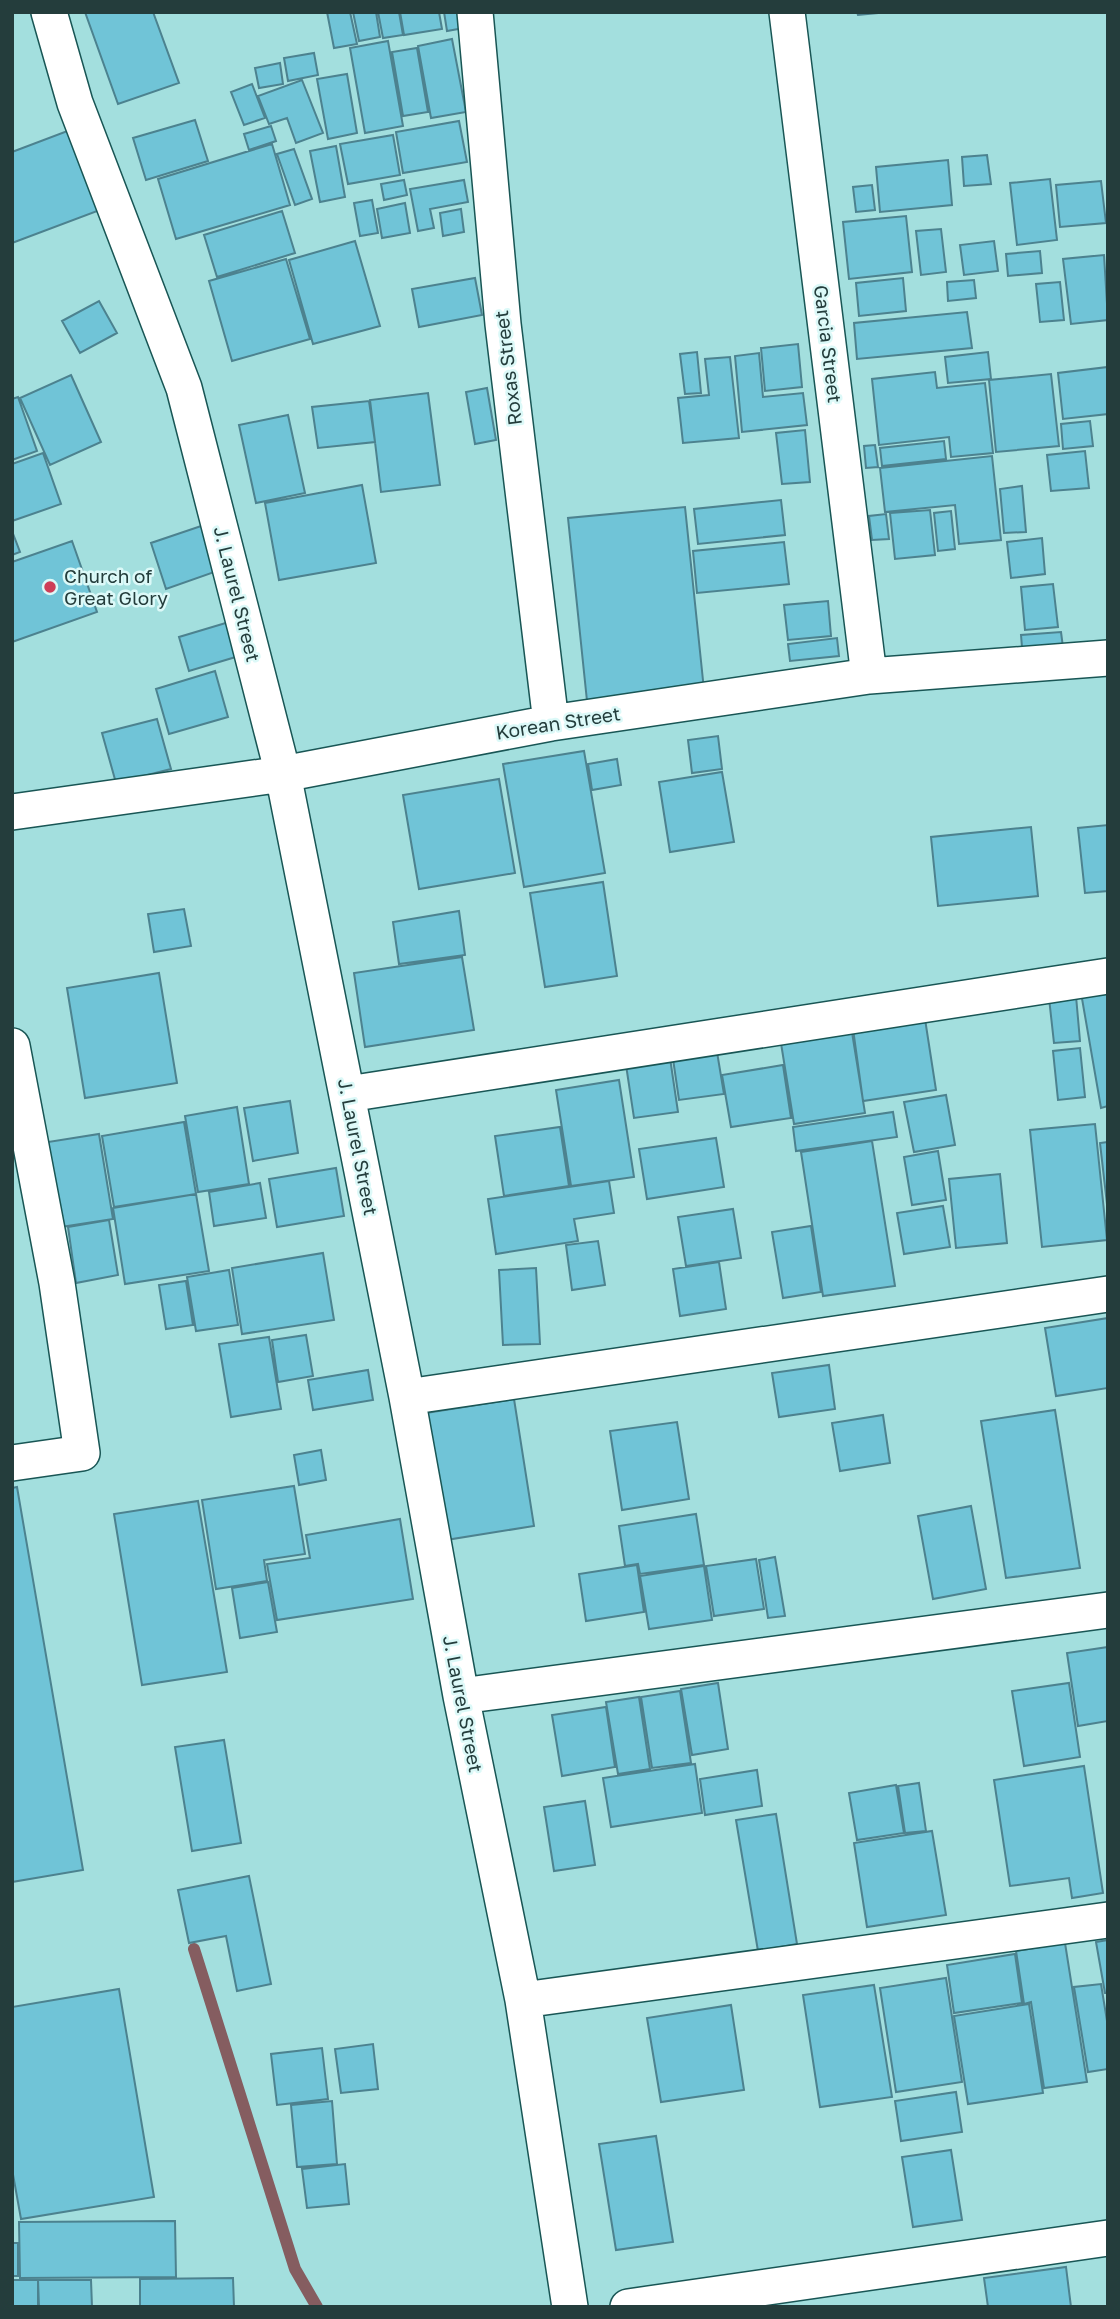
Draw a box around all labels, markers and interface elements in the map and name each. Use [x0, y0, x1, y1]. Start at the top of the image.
street label: Garcia Street [810, 284, 847, 404]
street label: Roxas Street [489, 309, 526, 427]
street label: J. Laurel Street [210, 524, 265, 664]
place label: Church of Great Glory [64, 564, 168, 609]
marker: Church of Great Glory [42, 579, 58, 595]
street label: Korean Street [494, 701, 622, 744]
street label: J. Laurel Street [334, 1076, 383, 1217]
street label: J. Laurel Street [439, 1633, 488, 1774]

